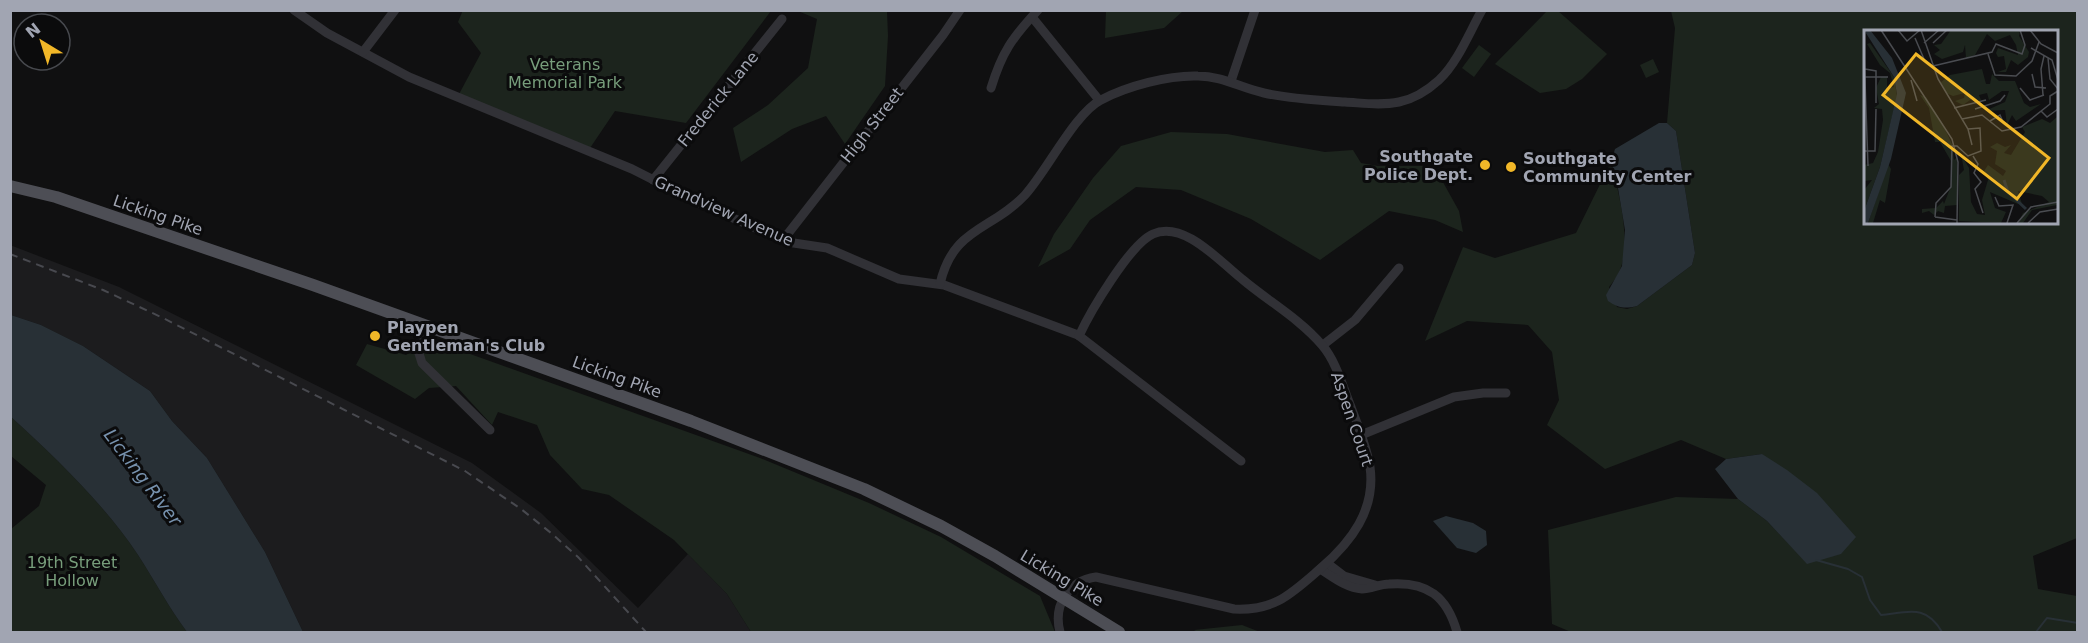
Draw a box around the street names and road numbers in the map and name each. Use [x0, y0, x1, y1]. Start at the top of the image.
street label: Frederick Lane [674, 48, 762, 150]
street label: High Street [837, 83, 907, 167]
street label: Grandview Avenue [651, 172, 797, 250]
street label: Licking Pike [111, 191, 205, 239]
street label: Licking Pike [570, 352, 664, 402]
street label: Aspen Court [1327, 369, 1377, 469]
street label: Licking Pike [1017, 546, 1107, 610]

